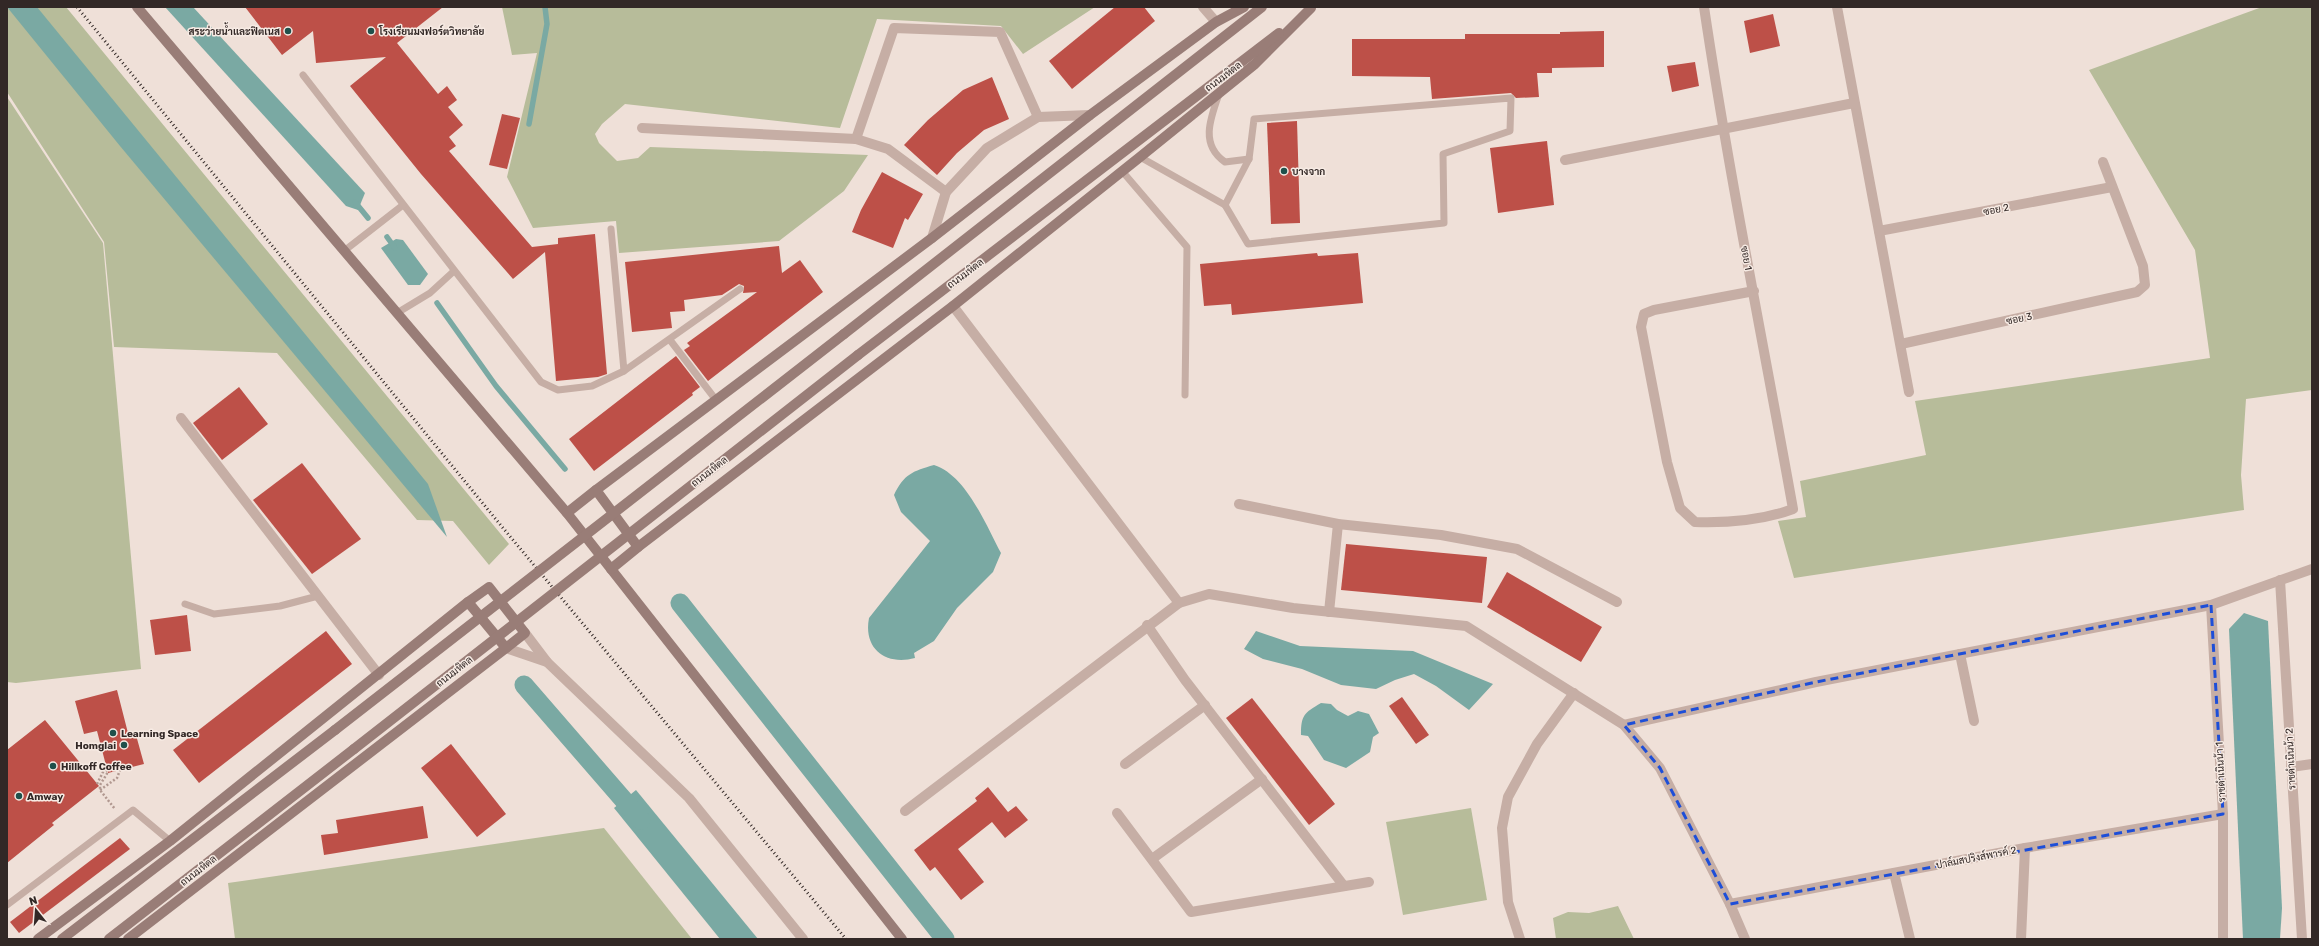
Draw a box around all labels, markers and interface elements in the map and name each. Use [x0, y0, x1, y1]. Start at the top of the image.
place label: สระว่ายน้ำและฟิตเนส [189, 22, 280, 38]
place label: โรงเรียนมงฟอร์ตวิทยาลัย [378, 24, 484, 38]
marker: สระว่ายน้ำและฟิตเนส [283, 26, 293, 36]
marker: โรงเรียนมงฟอร์ตวิทยาลัย [366, 26, 376, 36]
street label: ถนนมหิดล [1203, 59, 1244, 94]
marker: บางจาก [1279, 166, 1289, 176]
place label: บางจาก [1292, 166, 1325, 178]
street label: ซอย 2 [1982, 202, 2010, 218]
street label: ซอย 1 [1738, 245, 1754, 271]
street label: ถนนมหิดล [945, 256, 986, 291]
street label: ซอย 3 [2005, 310, 2033, 328]
street label: ถนนมหิดล [689, 454, 730, 490]
street label: ถนนมหิดล [434, 654, 475, 690]
marker: Learning Space [108, 728, 118, 738]
place label: Learning Space [121, 728, 198, 740]
street label: ราชดำเนินน้า 2 [2282, 728, 2299, 790]
place label: Homglai [75, 740, 116, 752]
marker: Homglai [119, 740, 129, 750]
street label: ราชดำเนินน้า 1 [2212, 742, 2229, 802]
marker: Hillkoff Coffee [48, 761, 58, 771]
place label: Hillkoff Coffee [61, 761, 132, 773]
marker: Amway [14, 791, 24, 801]
place label: Amway [27, 791, 63, 803]
street label: ปาล์มสปริงส์พารค์ 2 [1934, 842, 2018, 872]
street label: ถนนมหิดล [178, 853, 219, 889]
north arrow [16, 890, 56, 930]
text: N [28, 894, 39, 908]

